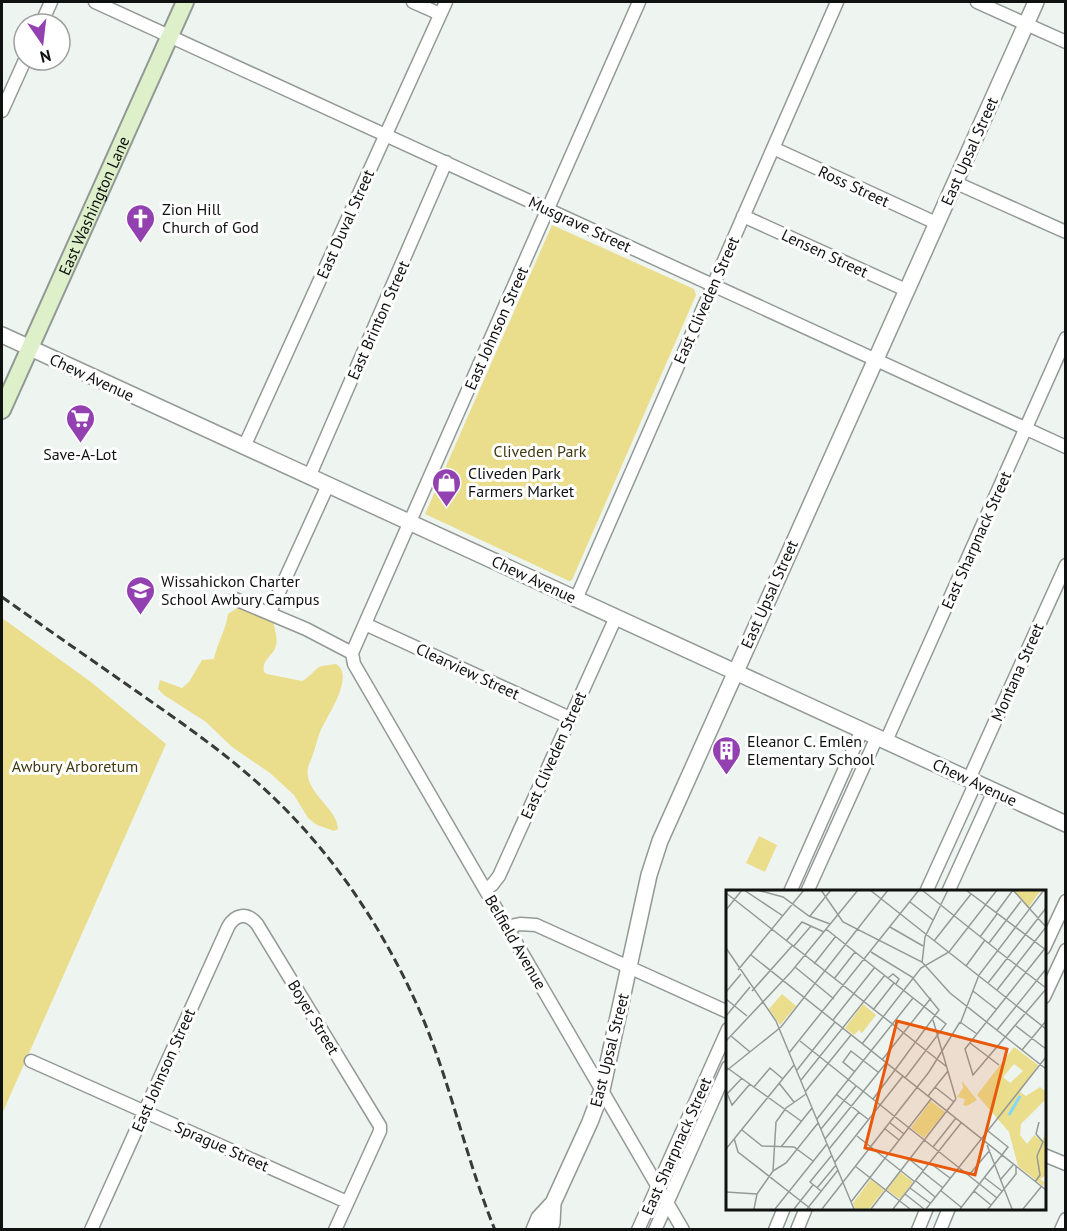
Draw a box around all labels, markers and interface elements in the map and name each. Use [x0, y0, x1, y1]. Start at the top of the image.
north arrow [12, 12, 72, 72]
text: N [38, 46, 53, 68]
street label: East Upsal Street [936, 93, 1002, 208]
street label: East Washington Lane [54, 133, 133, 278]
street label: Ross Street [815, 161, 893, 211]
street label: East Duval Street [312, 166, 378, 282]
street label: Musgrave Street [526, 192, 635, 257]
place label: Zion Hill Church of God [162, 199, 259, 237]
church icon: Zion Hill Church of God [125, 202, 157, 244]
street label: Lensen Street [779, 224, 872, 282]
street label: East Cliveden Street [669, 233, 743, 367]
street label: East Brinton Street [343, 257, 413, 383]
street label: East Johnson Street [460, 263, 532, 393]
street label: Chew Avenue [47, 349, 137, 405]
supermarket icon: Save-A-Lot [64, 402, 96, 444]
park label: Cliveden Park [494, 441, 587, 461]
place label: Save-A-Lot [43, 444, 117, 464]
place label: Cliveden Park Farmers Market [468, 463, 575, 501]
shop icon: Cliveden Park Farmers Market [431, 466, 463, 508]
street label: East Sharpnack Street [937, 468, 1016, 612]
street label: East Upsal Street [736, 536, 802, 651]
street label: Chew Avenue [489, 551, 579, 607]
place label: Wissahickon Charter School Awbury Campus [161, 571, 320, 609]
school or university icon: Wissahickon Charter School Awbury Campus [124, 574, 156, 616]
street label: Montana Street [986, 619, 1048, 724]
street label: Clearview Street [413, 638, 523, 704]
street label: East Cliveden Street [516, 688, 590, 822]
place label: Eleanor C. Emlen Elementary School [747, 731, 875, 769]
building icon: Eleanor C. Emlen Elementary School [710, 734, 742, 776]
street label: Chew Avenue [930, 754, 1020, 810]
park label: Awbury Arboretum [12, 756, 138, 776]
inset map [726, 890, 1046, 1210]
street label: Belfield Avenue [481, 891, 551, 993]
street label: Boyer Street [284, 976, 344, 1059]
street label: East Upsal Street [585, 990, 633, 1109]
street label: East Johnson Street [127, 1005, 199, 1135]
street label: East Sharpnack Street [637, 1074, 716, 1218]
street label: Sprague Street [172, 1116, 273, 1176]

